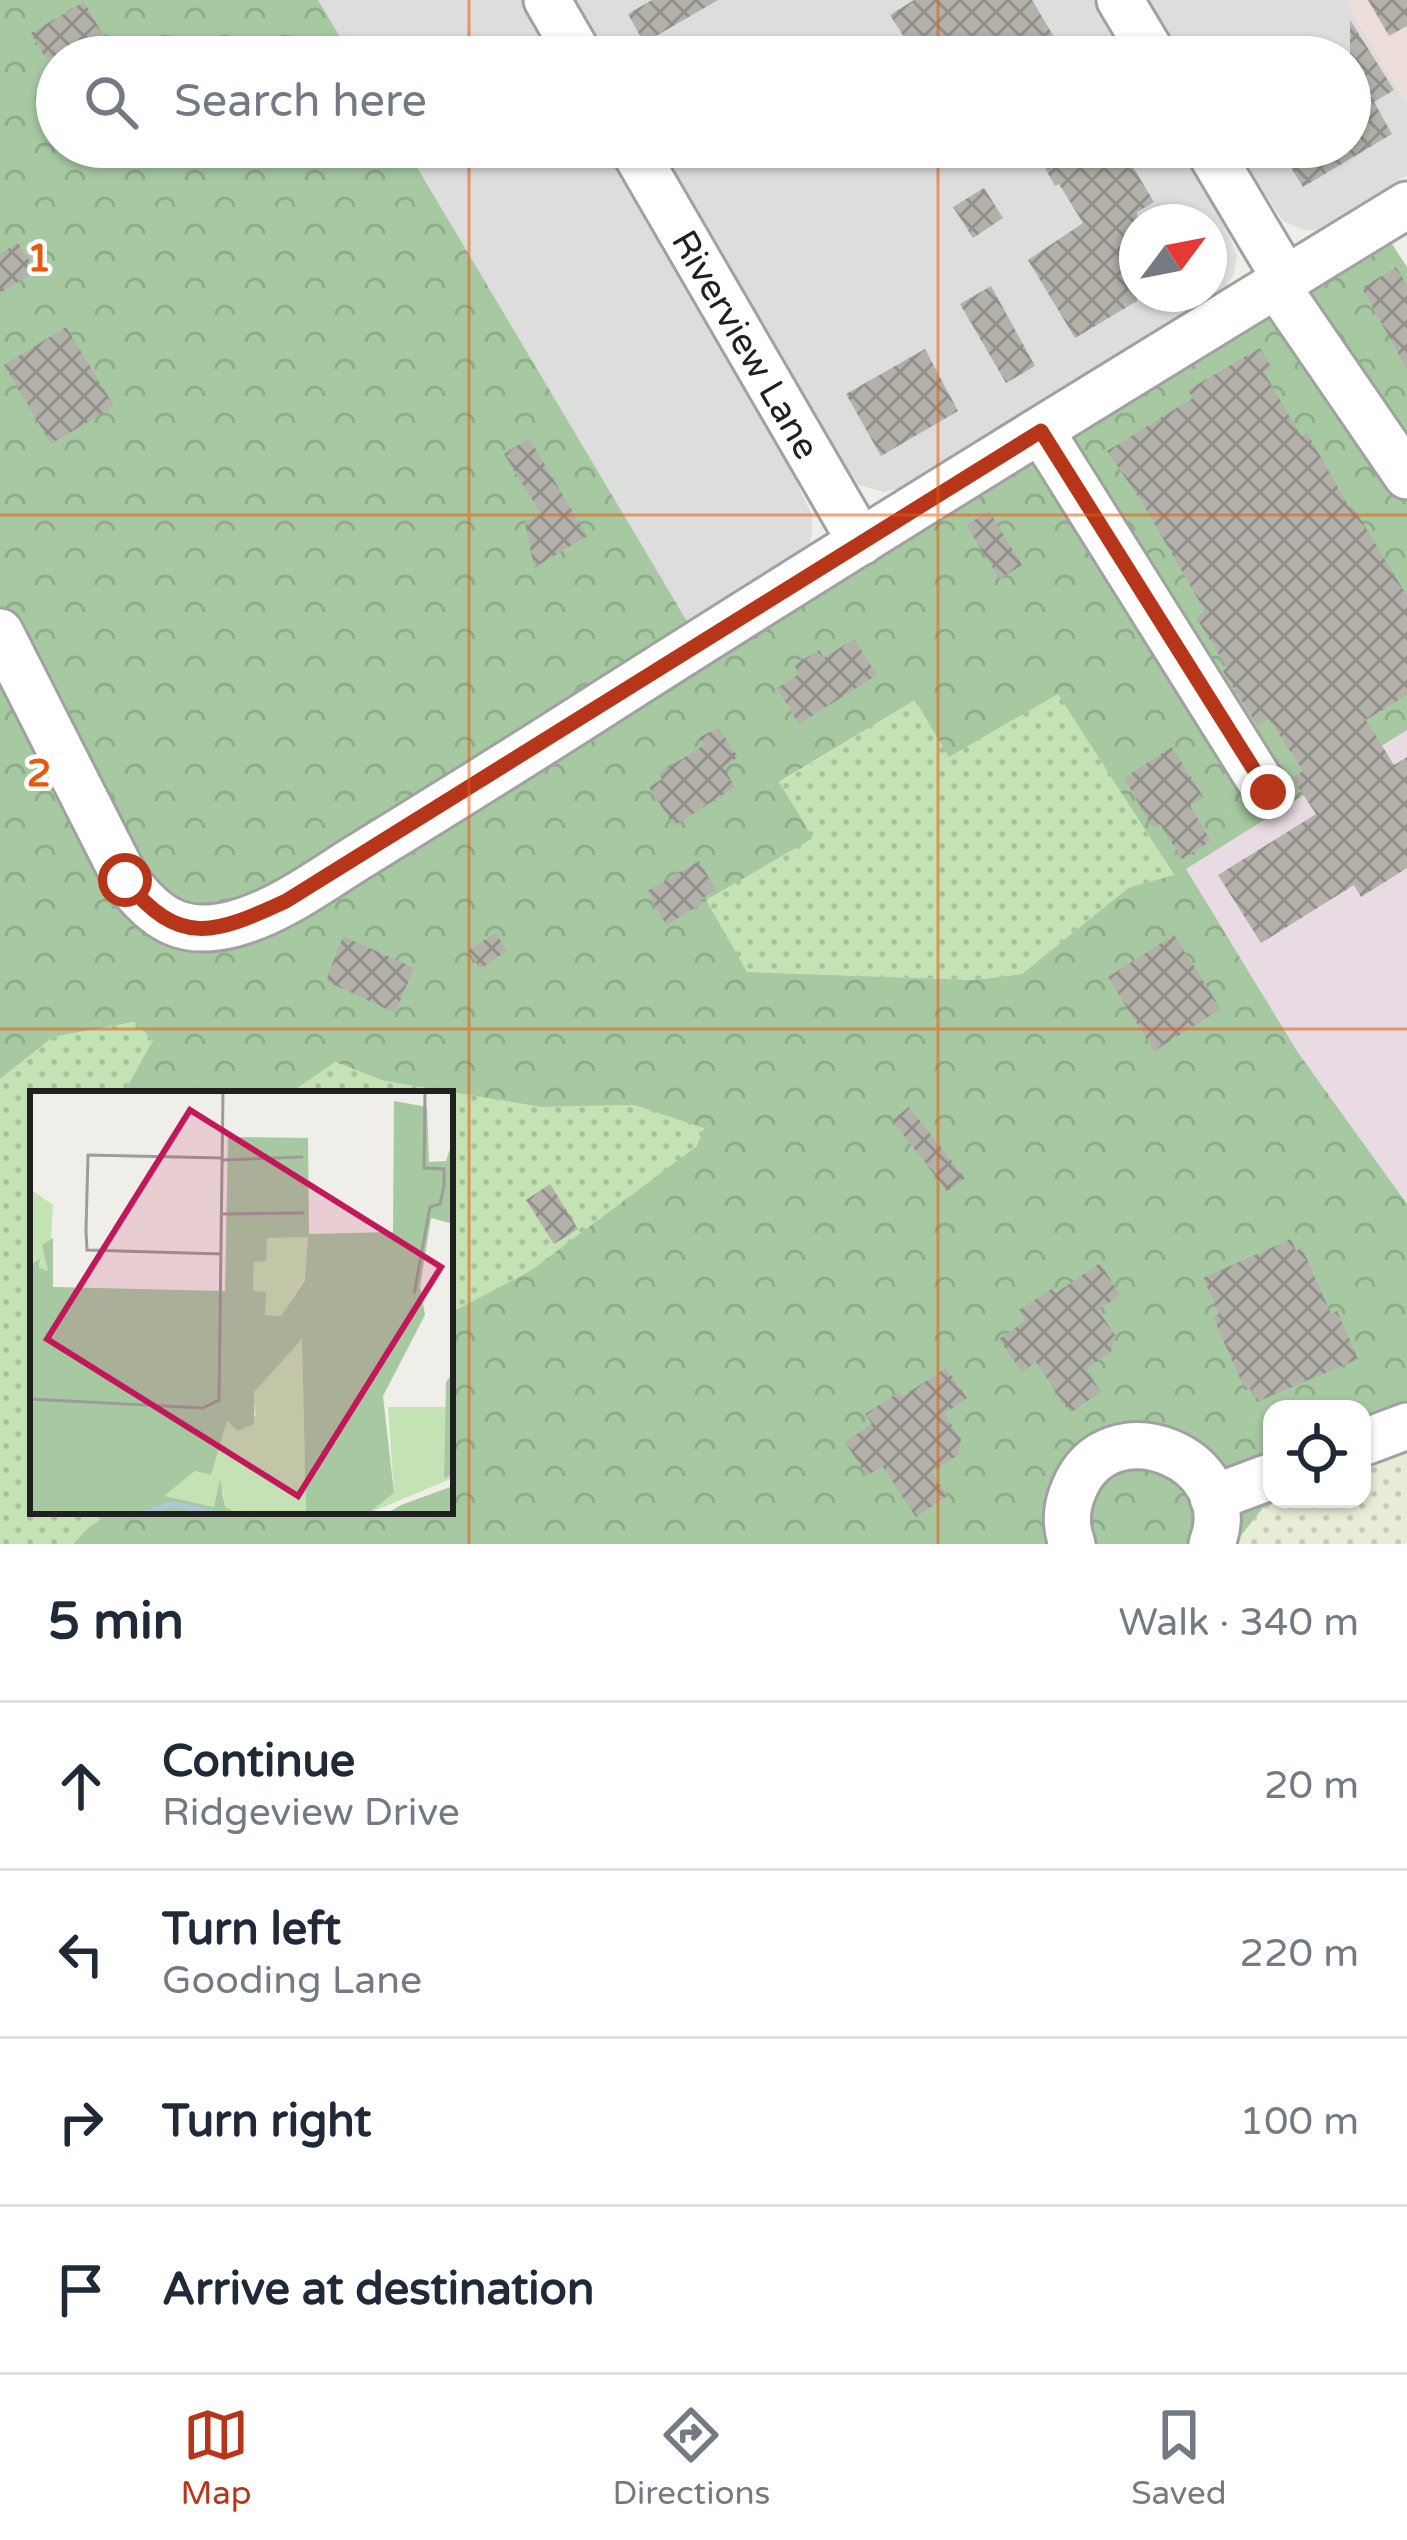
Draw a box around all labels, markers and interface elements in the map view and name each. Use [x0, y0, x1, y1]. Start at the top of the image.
search box [36, 36, 1371, 168]
icon: search [78, 69, 144, 135]
text: Search here [174, 75, 427, 129]
north arrow [1119, 204, 1227, 312]
street label: Riverview Lane [662, 223, 828, 467]
text: 1 [27, 235, 51, 282]
text: 2 [27, 750, 51, 797]
route end [1241, 765, 1295, 819]
route start [98, 853, 152, 907]
inset map [30, 1091, 453, 1514]
map controls [1263, 1400, 1371, 1508]
button: locate [1263, 1400, 1371, 1508]
text: 5 min [48, 1591, 184, 1653]
text: Walk · 340 m [1118, 1599, 1359, 1646]
text: Continue [162, 1735, 355, 1789]
icon: ahead [48, 1753, 114, 1819]
text: 20 m [1264, 1762, 1359, 1809]
text: Ridgeview Drive [162, 1789, 460, 1836]
text: Turn left [162, 1903, 341, 1957]
icon: left [48, 1921, 114, 1987]
text: 220 m [1240, 1930, 1359, 1977]
text: Gooding Lane [162, 1957, 422, 2004]
icon: right [48, 2089, 114, 2155]
text: Turn right [162, 2095, 371, 2149]
text: 100 m [1240, 2098, 1359, 2145]
icon: arrive [48, 2257, 114, 2323]
text: Arrive at destination [162, 2263, 594, 2317]
tab: Map [180, 2402, 252, 2513]
tab: Directions [612, 2402, 770, 2513]
tab: Saved [1131, 2402, 1227, 2513]

